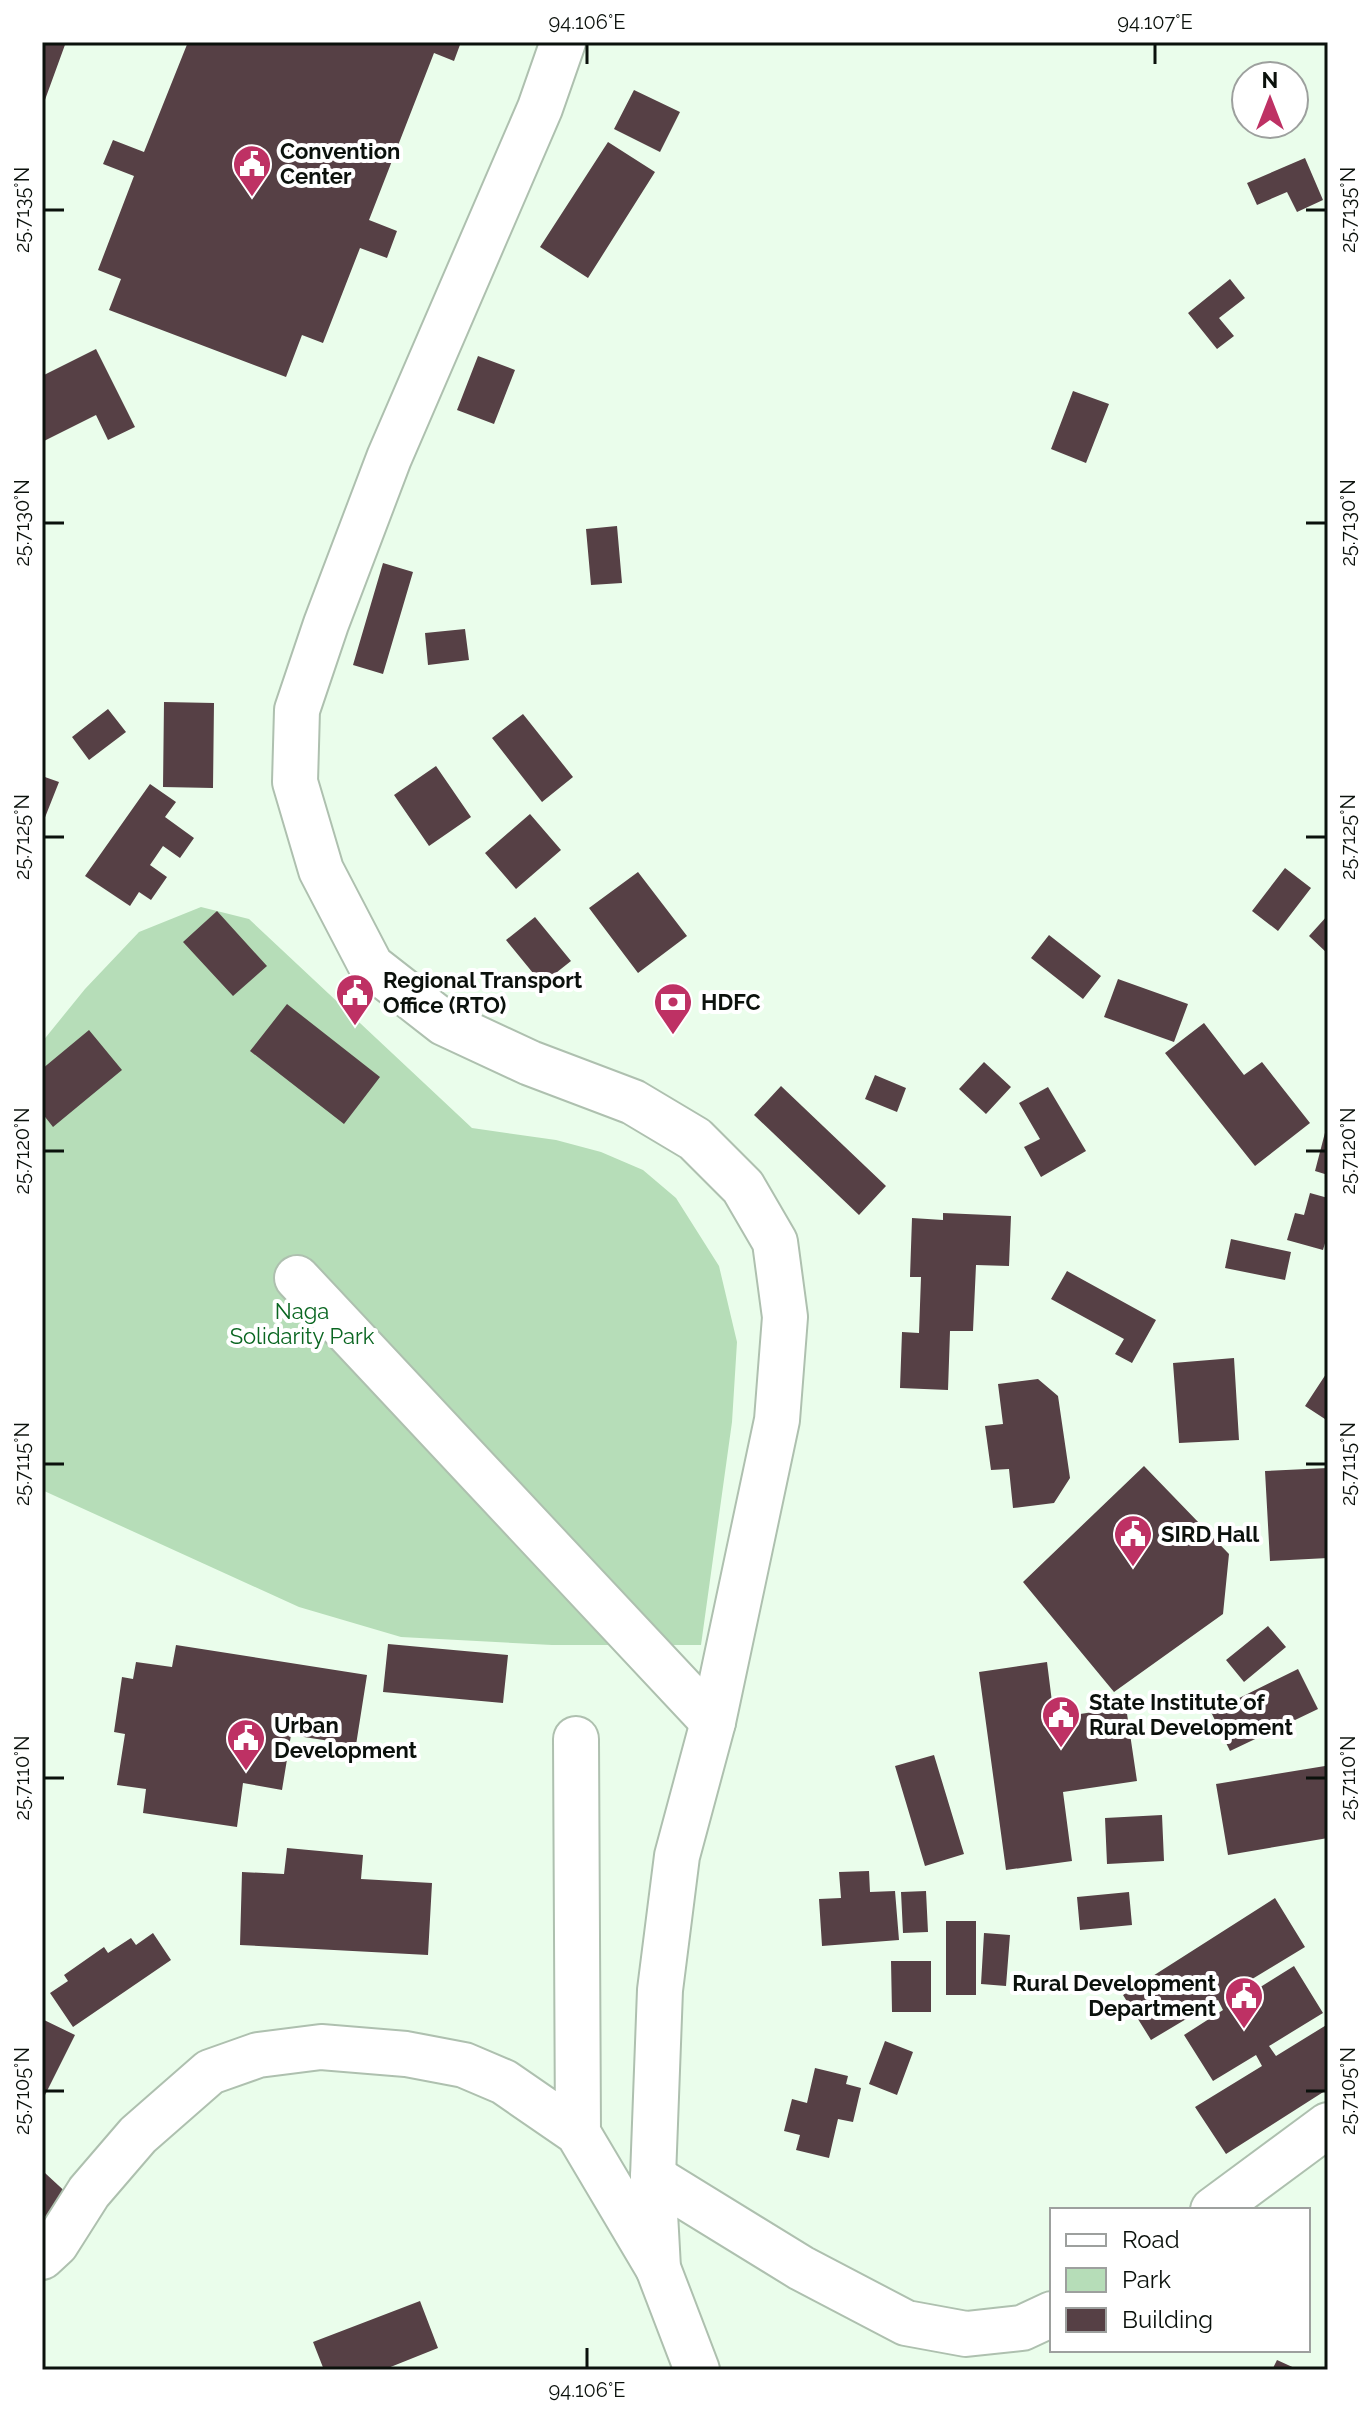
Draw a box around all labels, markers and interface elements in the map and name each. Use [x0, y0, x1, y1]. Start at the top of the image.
text: 94.106°E [549, 10, 625, 34]
text: 94.107°E [1117, 10, 1193, 34]
north arrow [1230, 60, 1310, 140]
text: N [1262, 67, 1278, 93]
place label: Convention Center [280, 138, 400, 189]
public building icon: Convention Center [231, 143, 273, 198]
text: 25.7135°N [10, 167, 34, 253]
text: 25.7135°N [1336, 167, 1360, 253]
text: 25.7130°N [10, 479, 34, 567]
text: 25.7130°N [1336, 479, 1360, 567]
text: 25.7125°N [10, 794, 34, 880]
text: 25.7125°N [1336, 794, 1360, 880]
place label: Regional Transport Office (RTO) [383, 967, 583, 1018]
public building icon: Regional Transport Office (RTO) [334, 972, 376, 1027]
bank icon: HDFC [652, 981, 694, 1036]
place label: HDFC [701, 989, 761, 1015]
text: 25.7120°N [10, 1108, 34, 1194]
text: 25.7120°N [1336, 1108, 1360, 1194]
park label: Naga Solidarity Park [230, 1298, 375, 1349]
text: 25.7115°N [10, 1422, 34, 1506]
text: 25.7115°N [1336, 1422, 1360, 1506]
public building icon: SIRD Hall [1112, 1513, 1154, 1568]
place label: SIRD Hall [1161, 1521, 1260, 1547]
place label: State Institute of Rural Development [1089, 1689, 1293, 1740]
public building icon: State Institute of Rural Development [1040, 1694, 1082, 1749]
place label: Urban Development [274, 1712, 418, 1763]
public building icon: Urban Development [225, 1717, 267, 1772]
text: 25.7110°N [10, 1735, 34, 1821]
text: 25.7110°N [1336, 1735, 1360, 1821]
place label: Rural Development Department [1012, 1970, 1217, 2021]
public building icon: Rural Development Department [1223, 1975, 1265, 2030]
text: 25.7105°N [10, 2047, 34, 2135]
text: 25.7105°N [1336, 2047, 1360, 2135]
legend [1050, 2208, 1310, 2352]
text: Road [1122, 2225, 1180, 2254]
text: Park [1122, 2265, 1171, 2294]
text: Building [1122, 2305, 1213, 2334]
text: 94.106°E [549, 2378, 625, 2402]

